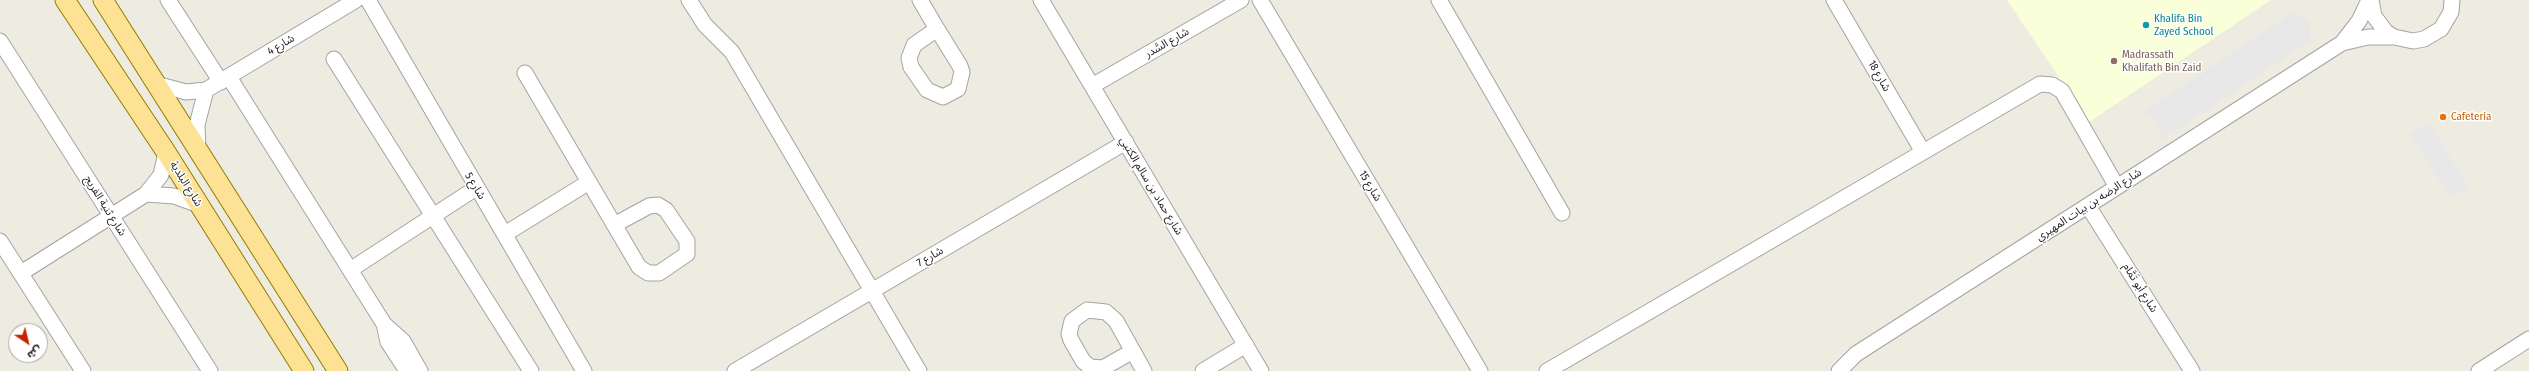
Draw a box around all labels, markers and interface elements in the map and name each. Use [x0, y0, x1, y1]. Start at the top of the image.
place label: Khalifa Bin Zayed School [2154, 12, 2213, 38]
marker: Khalifa Bin Zayed School [2141, 20, 2151, 30]
street label: شارع السَّدر [1143, 25, 1191, 61]
street label: شارع 4 [265, 32, 297, 58]
place label: Madrassath Khalifath Bin Zaid [2122, 48, 2201, 74]
marker: Madrassath Khalifath Bin Zaid [2109, 56, 2119, 66]
street label: شارع 18 [1865, 58, 1893, 94]
place label: Cafeteria [2451, 110, 2491, 124]
marker: Cafeteria [2438, 112, 2448, 122]
street label: شارع حماد بن سالم الكتبي [1117, 135, 1185, 237]
street label: شارع البلدية [167, 159, 205, 209]
street label: شارع الرضه بن بيات المهيري [2034, 166, 2144, 244]
street label: شارع 15 [1356, 168, 1384, 204]
street label: شارع 5 [462, 170, 488, 202]
street label: شارع ثنية الفريج [81, 173, 129, 239]
street label: شارع 7 [914, 244, 946, 270]
street label: شارع أبو تَمَّام [2120, 261, 2160, 315]
north arrow [8, 323, 48, 363]
text: ش [25, 343, 45, 362]

